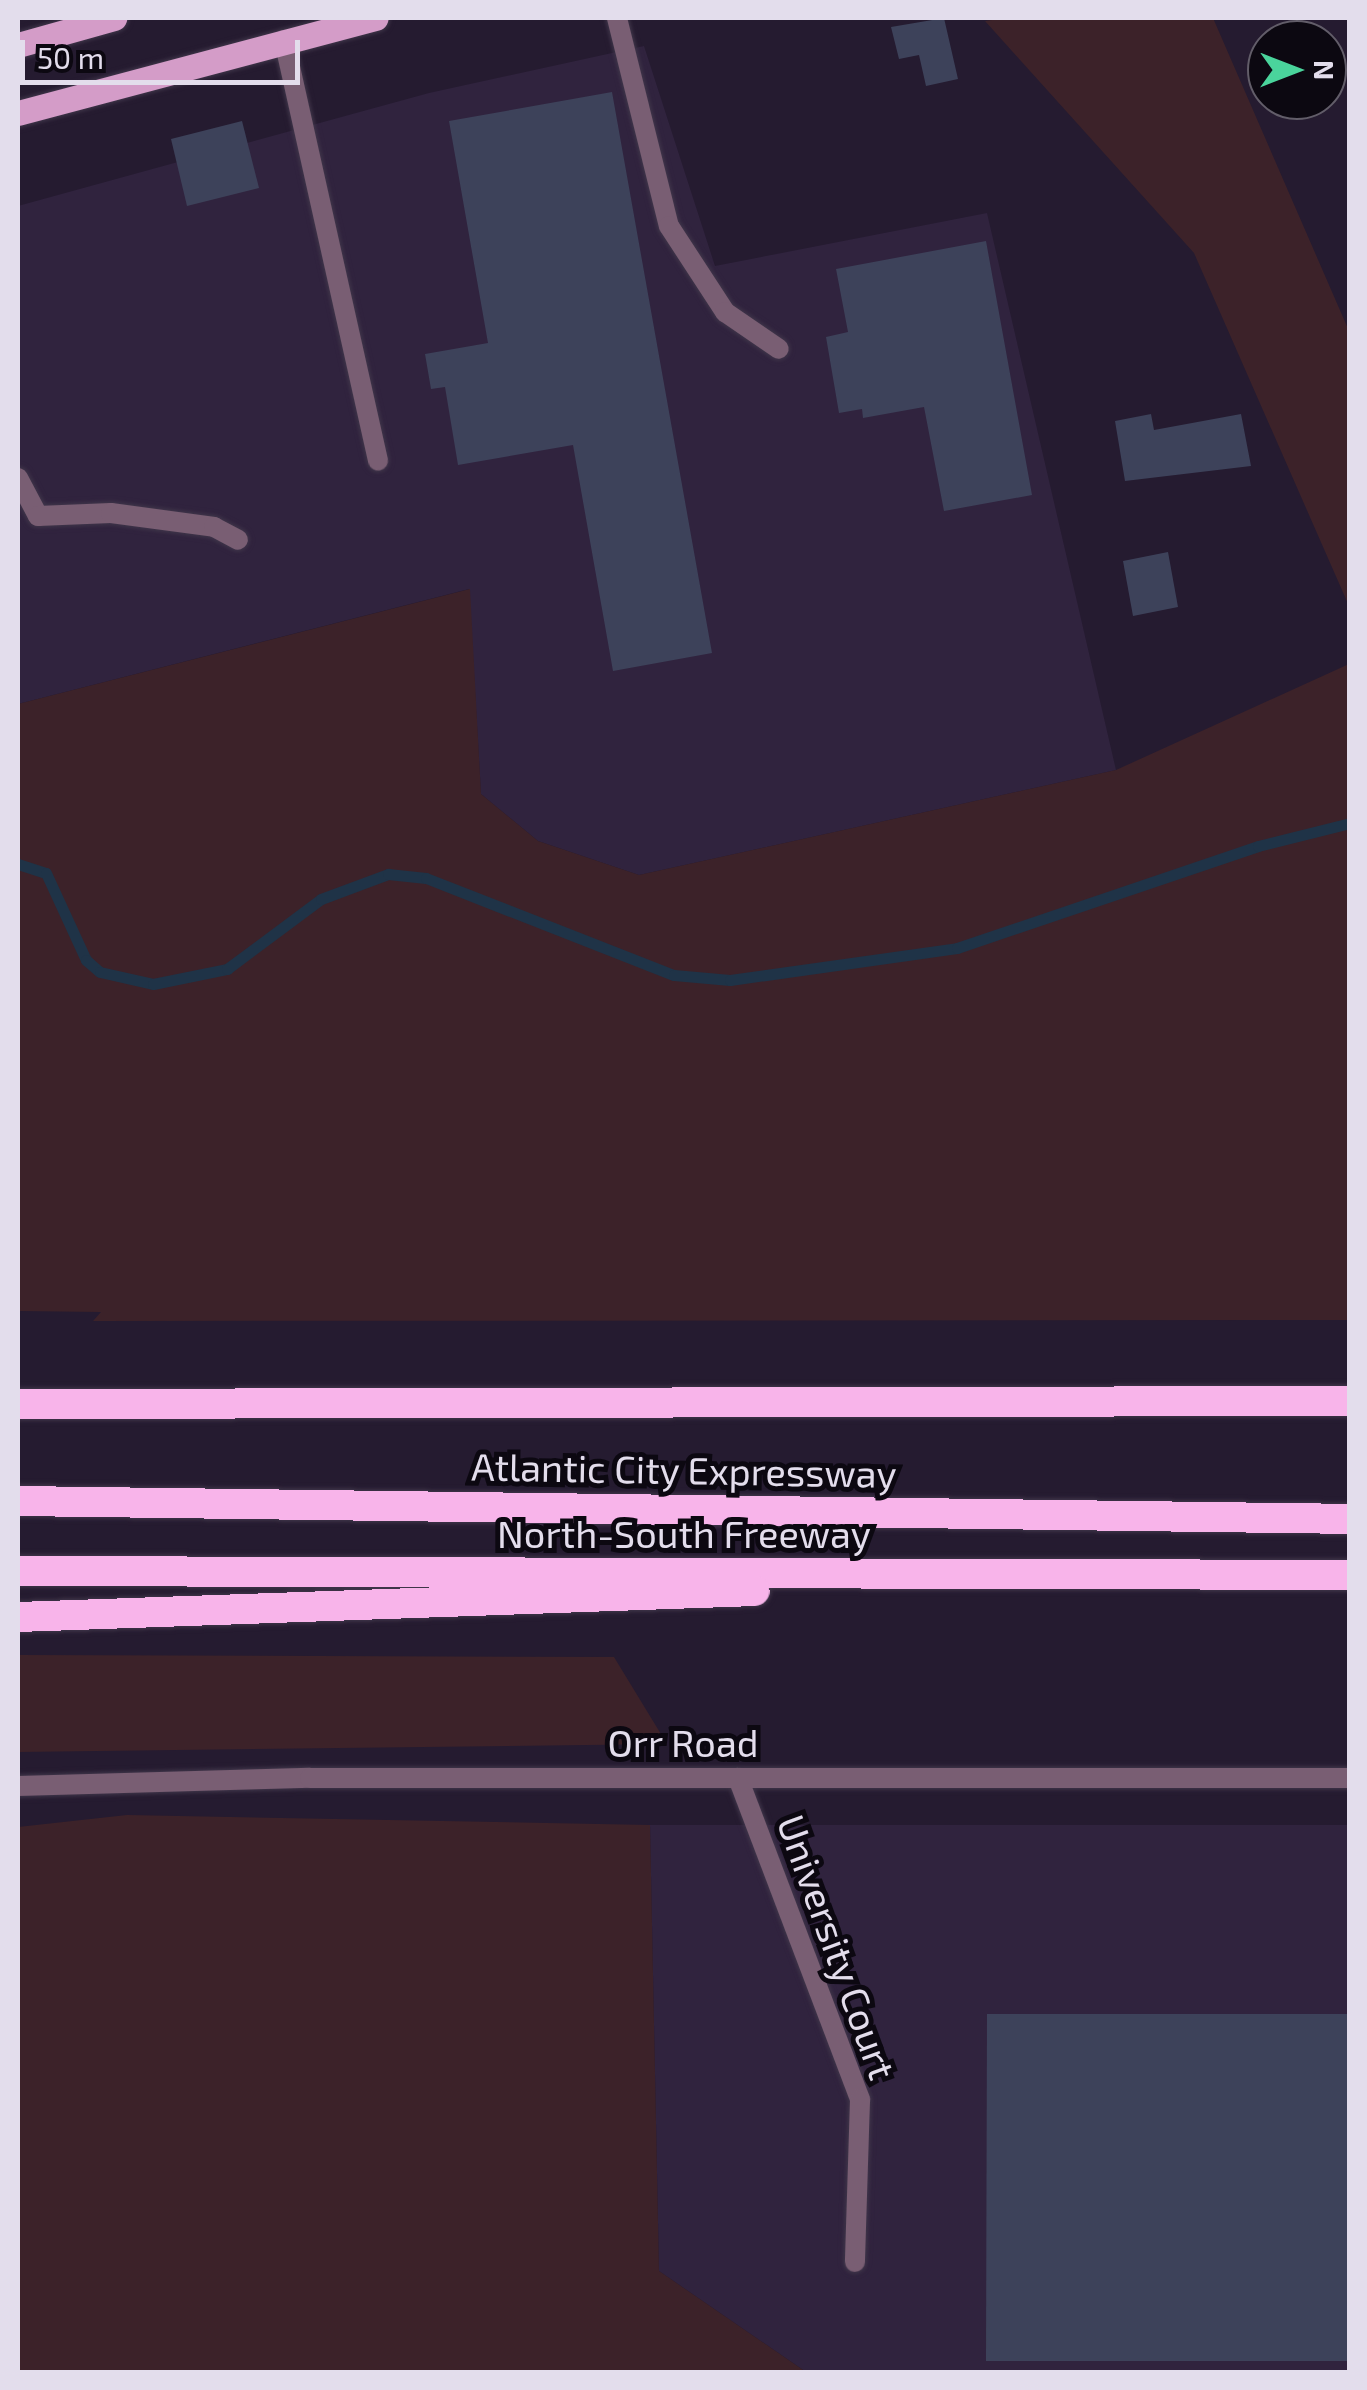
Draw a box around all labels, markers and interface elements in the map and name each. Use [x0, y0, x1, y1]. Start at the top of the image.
scale bar [25, 20, 305, 82]
north arrow [1247, 20, 1347, 120]
text: 50 m [37, 39, 104, 75]
text: N [1308, 60, 1342, 80]
street label: Atlantic City Expressway [470, 1443, 898, 1497]
street label: North-South Freeway [497, 1511, 871, 1557]
street label: Orr Road [607, 1720, 759, 1766]
street label: University Court [768, 1808, 906, 2086]

